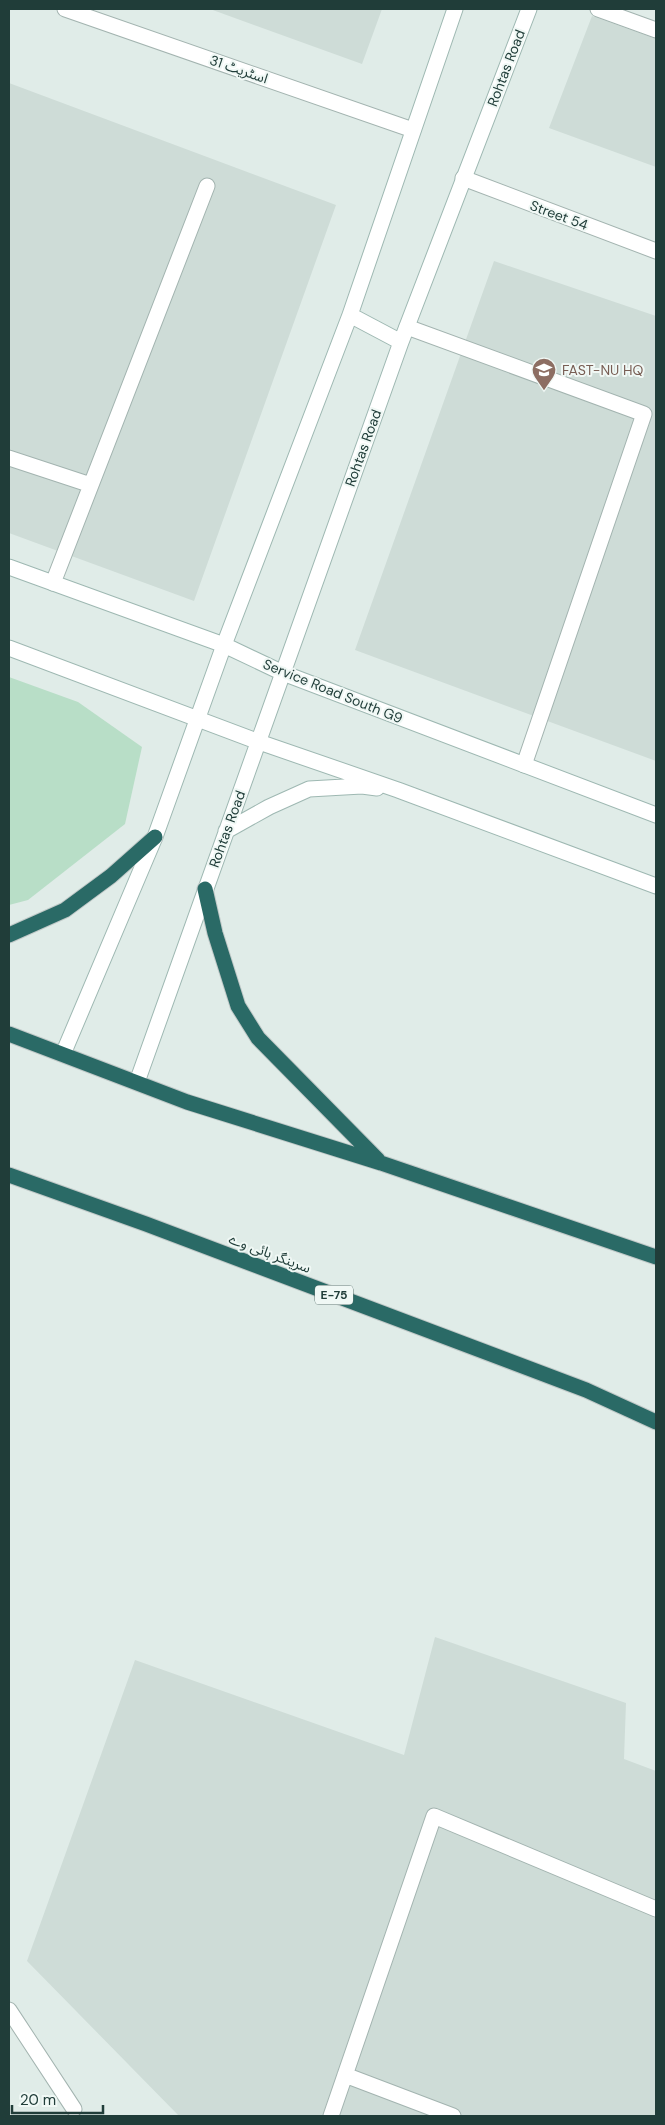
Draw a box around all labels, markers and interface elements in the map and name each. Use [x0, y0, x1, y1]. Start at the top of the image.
street label: Rohtas Road [483, 27, 529, 109]
street label: اسٹریٹ 31 [208, 51, 270, 87]
street label: Street 54 [528, 196, 591, 234]
school or university icon: FAST-NU HQ [531, 357, 557, 391]
place label: FAST-NU HQ [562, 361, 644, 379]
street label: Rohtas Road [341, 407, 385, 489]
street label: Service Road South G9 [261, 655, 406, 727]
street label: Rohtas Road [205, 788, 249, 870]
street label: سرینگر ہائی وے [226, 1229, 314, 1277]
road number: E-75 [315, 1286, 353, 1304]
scale bar [12, 2082, 104, 2114]
text: 20 m [20, 2090, 56, 2110]

